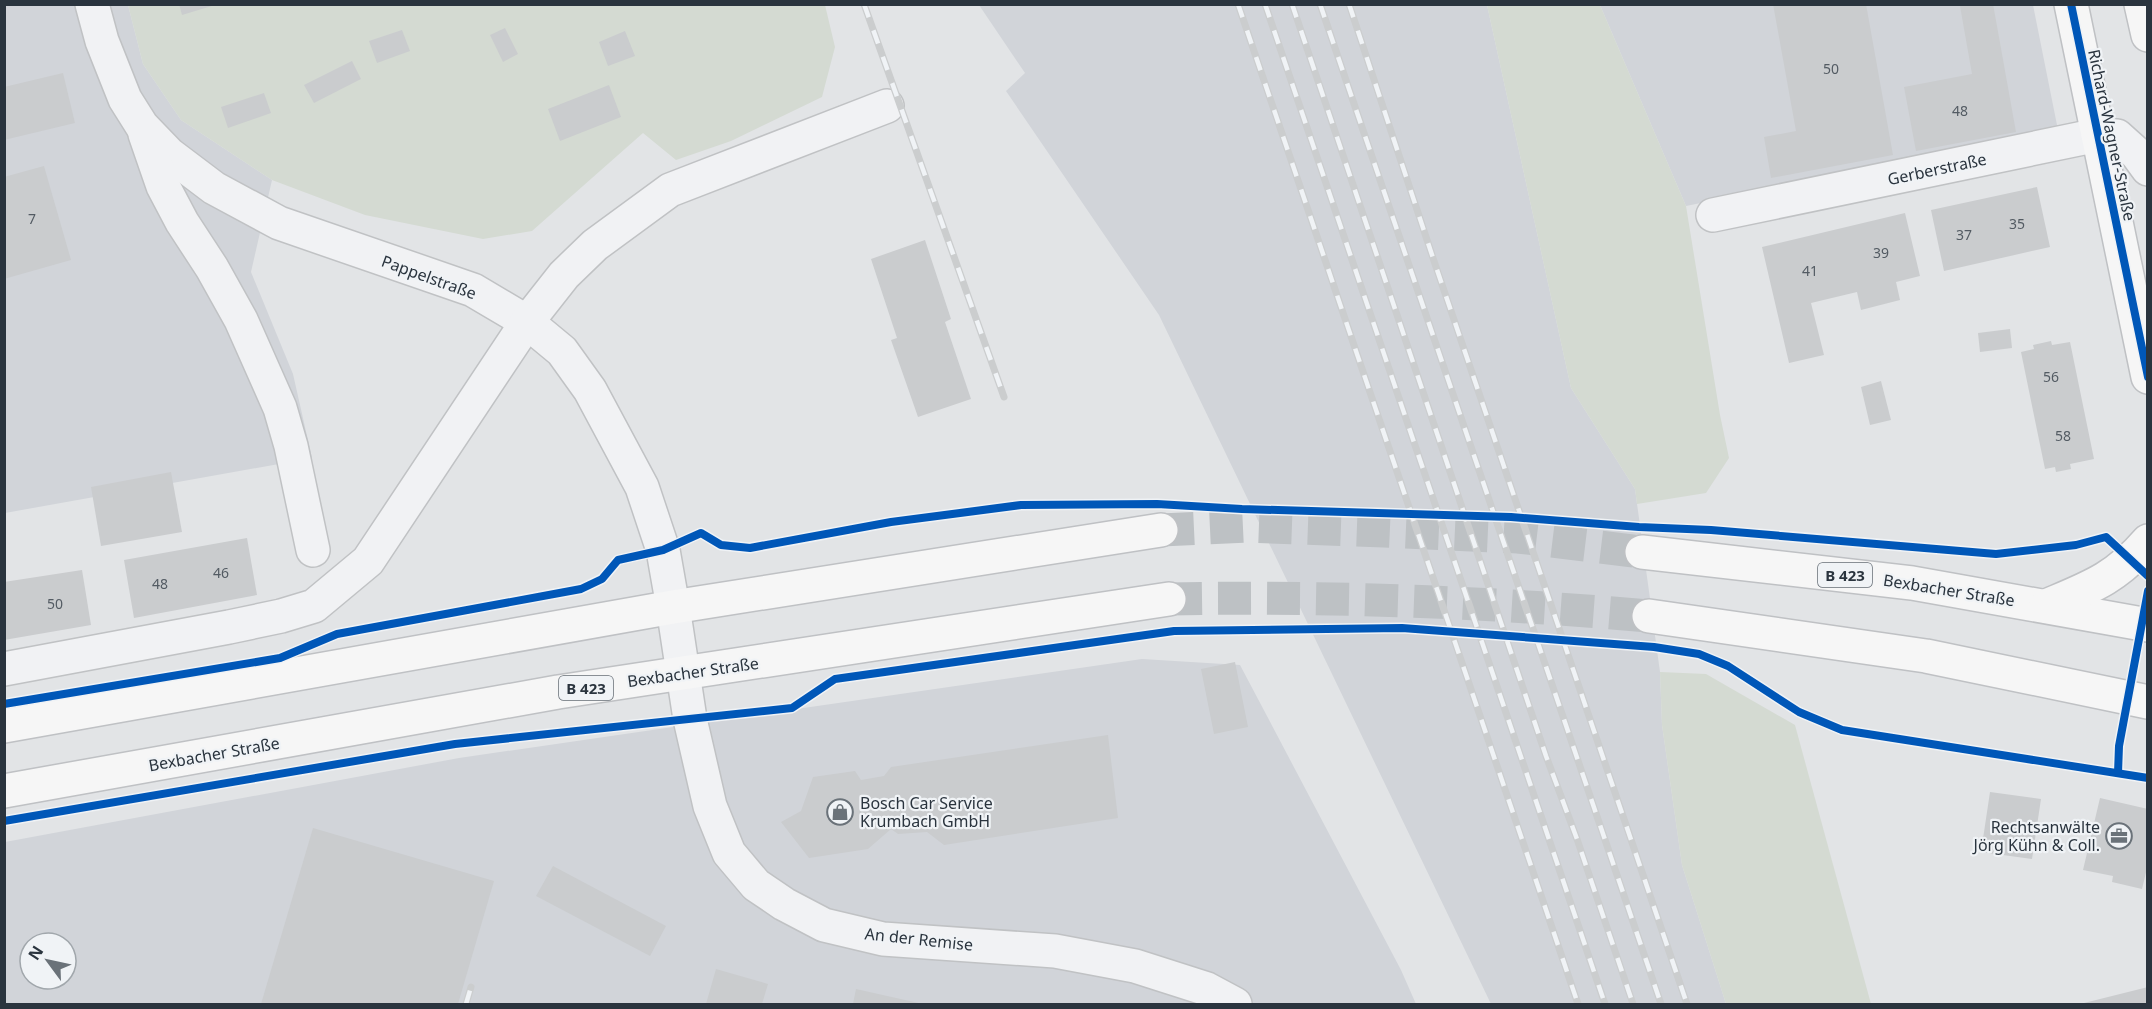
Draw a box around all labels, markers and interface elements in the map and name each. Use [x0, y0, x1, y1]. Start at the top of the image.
street label: Richard-Wagner-Straße [2083, 47, 2141, 223]
house number: 50 [1823, 59, 1839, 78]
house number: 48 [1952, 101, 1968, 120]
street label: Gerberstraße [1886, 148, 1988, 190]
house number: 7 [28, 209, 36, 228]
house number: 35 [2009, 214, 2025, 233]
house number: 37 [1956, 225, 1972, 244]
house number: 39 [1873, 243, 1889, 262]
street label: Pappelstraße [379, 250, 479, 304]
house number: 41 [1802, 261, 1818, 280]
house number: 56 [2043, 367, 2059, 386]
house number: 58 [2055, 426, 2071, 445]
house number: 46 [213, 563, 229, 582]
road number: B 423 [1818, 563, 1872, 587]
street label: Bexbacher Straße [1882, 569, 2016, 611]
house number: 48 [152, 574, 168, 593]
house number: 50 [47, 594, 63, 613]
street label: Bexbacher Straße [626, 652, 760, 692]
road number: B 423 [559, 676, 613, 700]
street label: Bexbacher Straße [147, 732, 281, 776]
place label: Bosch Car Service Krumbach GmbH [860, 792, 993, 832]
shop icon: Bosch Car Service Krumbach GmbH [825, 797, 855, 827]
place label: Rechtsanwälte Jörg Kühn & Coll. [1972, 816, 2100, 856]
office icon: Rechtsanwälte Jörg Kühn & Coll. [2104, 821, 2134, 851]
street label: An der Remise [864, 922, 974, 956]
north arrow [18, 931, 78, 991]
text: N [23, 941, 48, 964]

